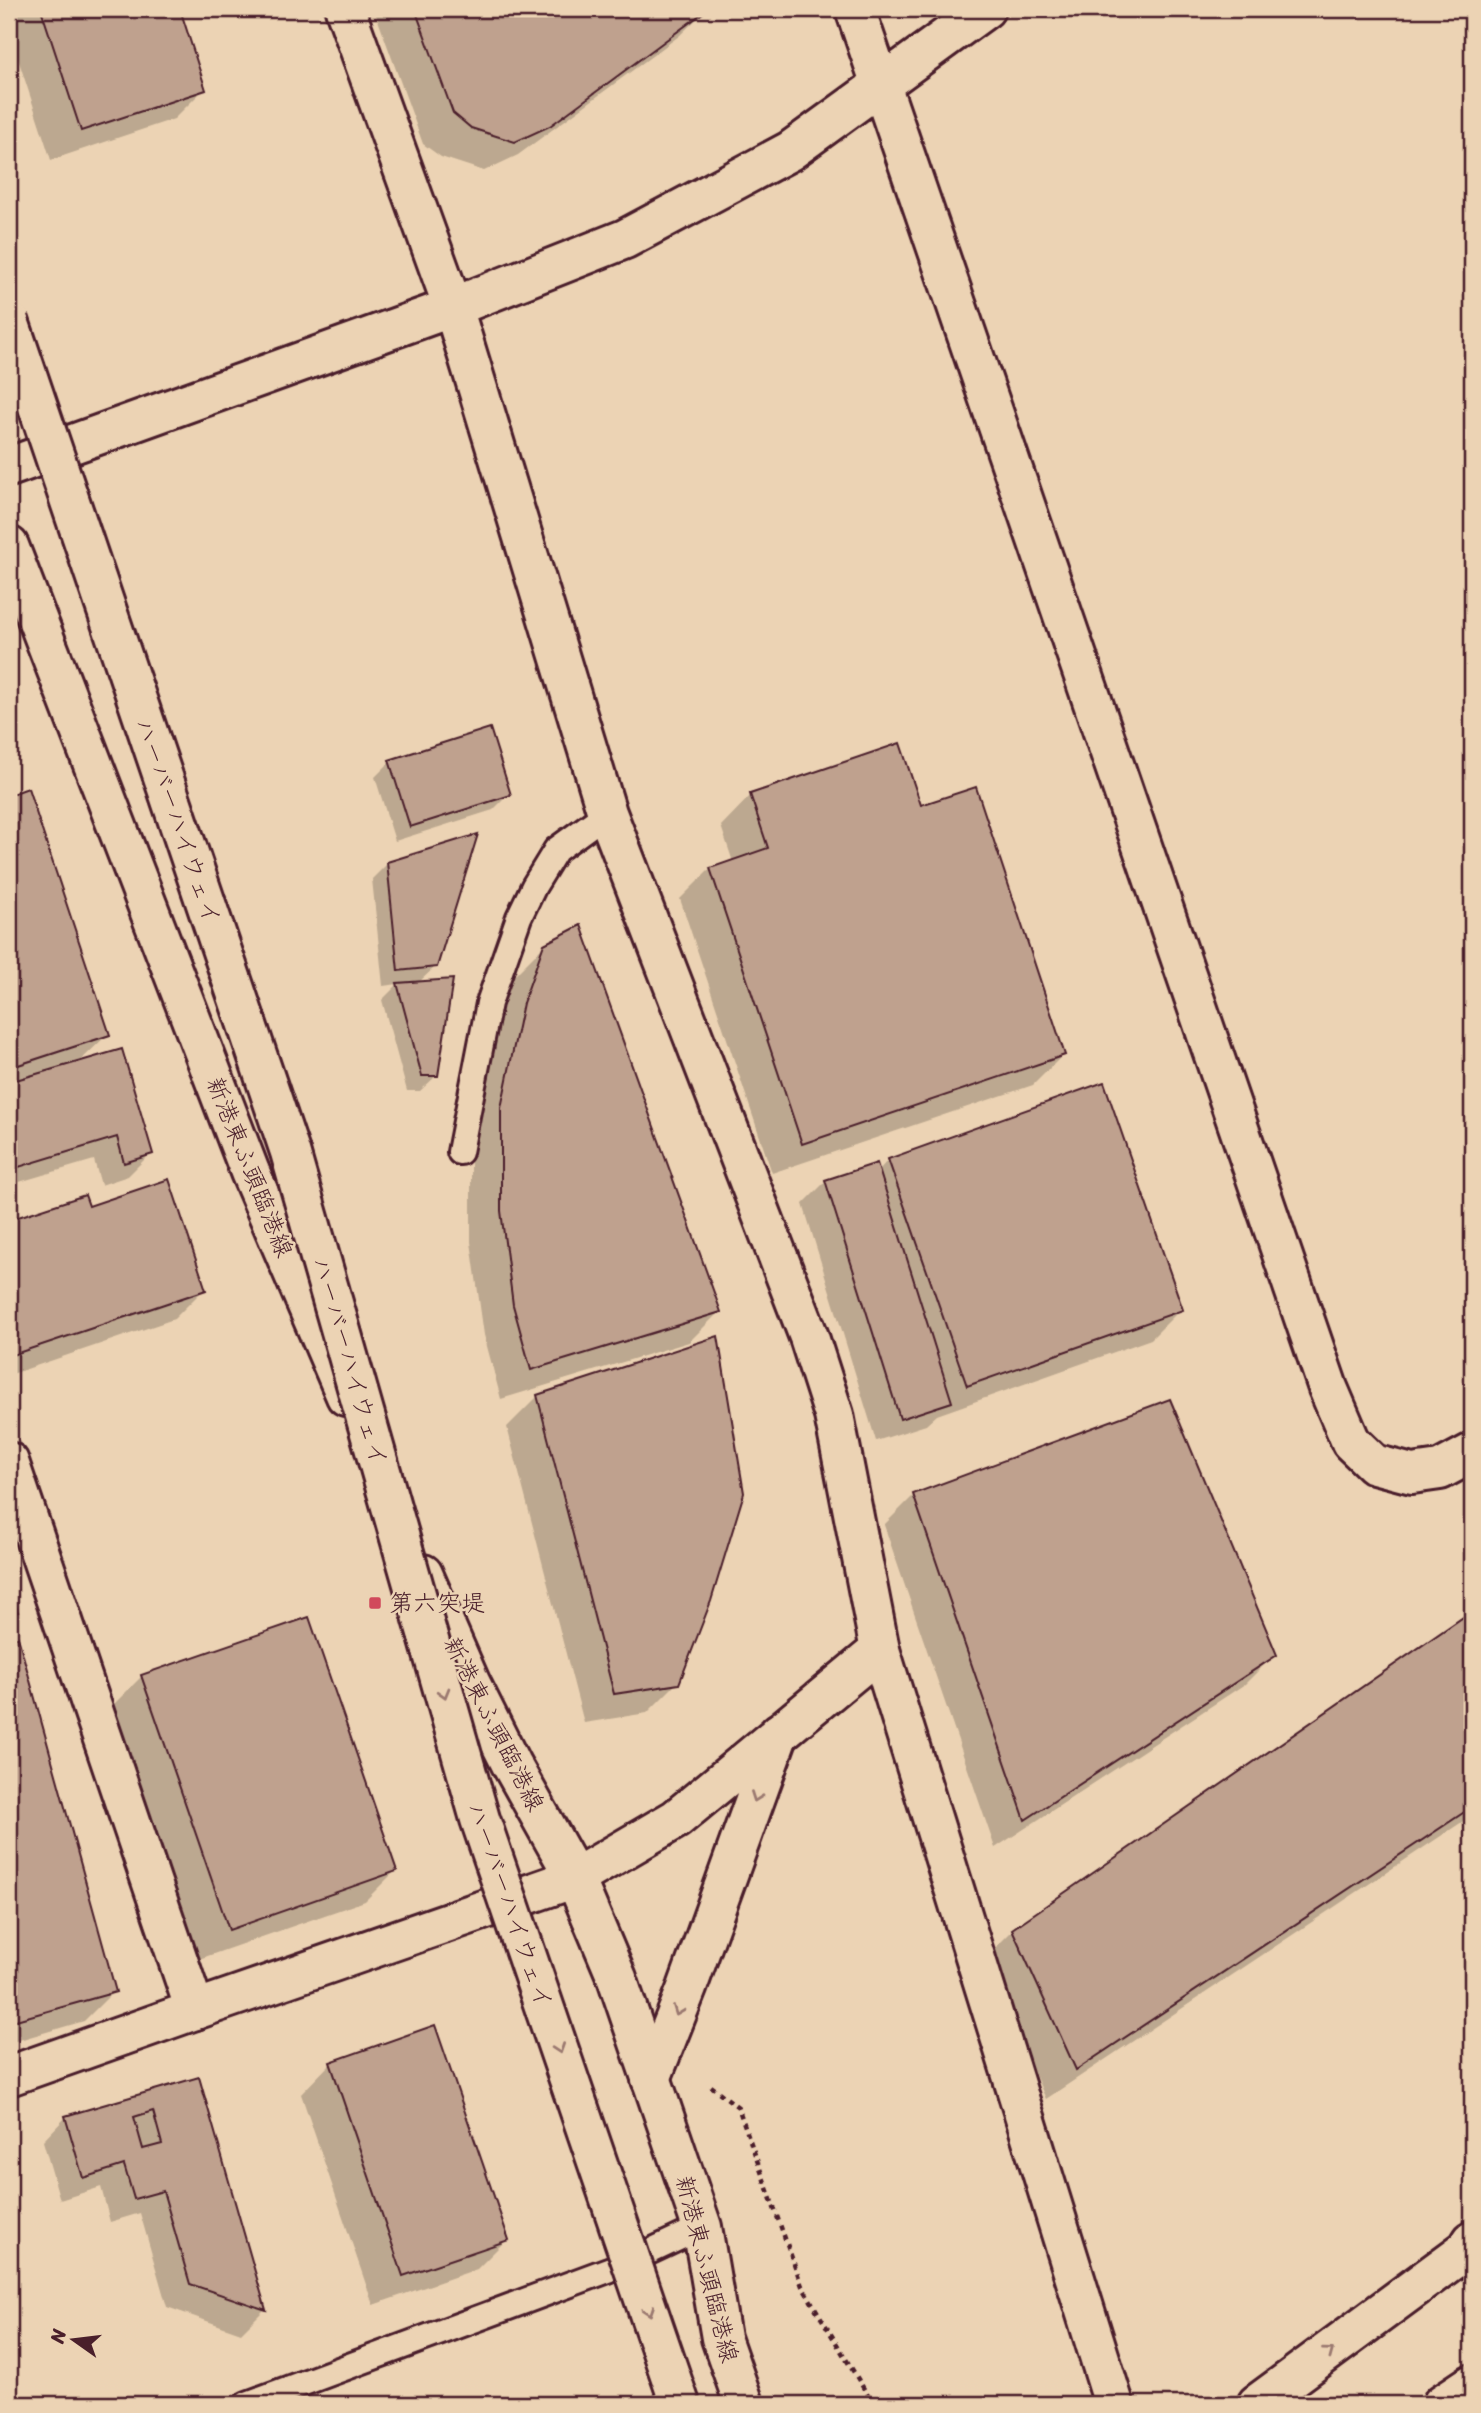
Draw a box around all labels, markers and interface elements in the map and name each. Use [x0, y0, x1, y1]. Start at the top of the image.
street label: ハーバーハイウェイ [123, 712, 233, 930]
street label: 新港東ふ頭臨港線 [195, 1070, 305, 1264]
street label: ハーバーハイウェイ [300, 1251, 400, 1471]
place label: 第六突堤 [389, 1582, 485, 1624]
marker: 第六突堤 [367, 1595, 383, 1611]
street label: 新港東ふ頭臨港線 [432, 1629, 556, 1819]
one-way arrow [436, 1687, 451, 1699]
one-way arrow [750, 1791, 764, 1803]
street label: ハーバーハイウェイ [455, 1796, 565, 2014]
one-way arrow [673, 2004, 687, 2016]
one-way arrow [551, 2043, 565, 2055]
street label: 新港東ふ頭臨港線 [663, 2171, 751, 2367]
north arrow [38, 2304, 108, 2374]
one-way arrow [640, 2305, 655, 2317]
text: N [40, 2325, 76, 2347]
one-way arrow [1321, 2348, 1333, 2361]

